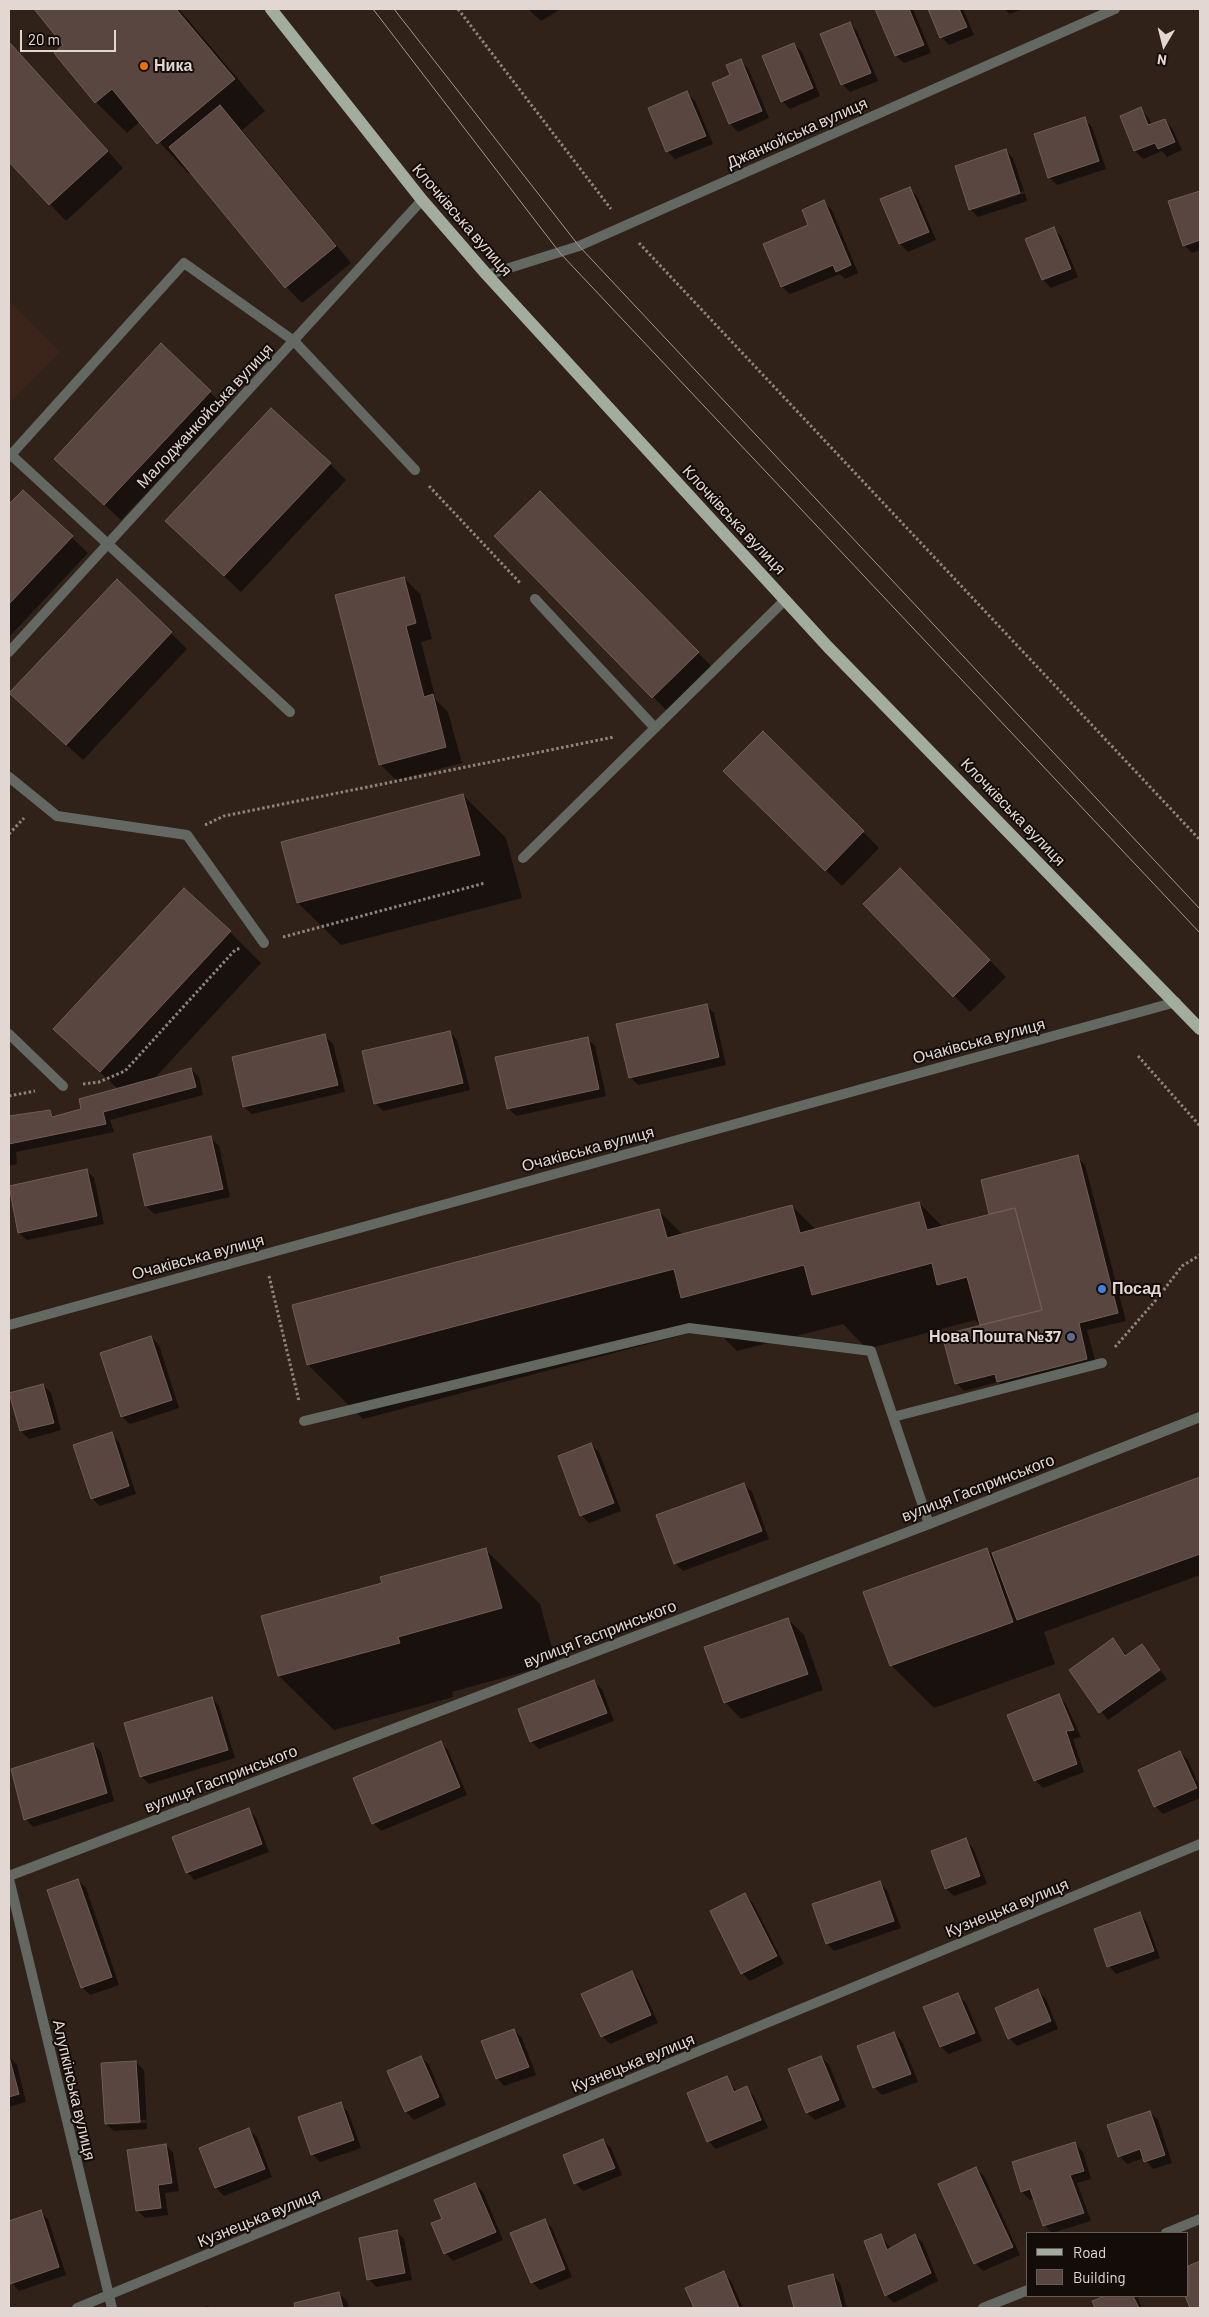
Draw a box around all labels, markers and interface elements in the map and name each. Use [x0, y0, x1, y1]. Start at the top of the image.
scale bar [22, 20, 119, 52]
north arrow [1139, 20, 1189, 70]
text: 20 m [28, 30, 60, 48]
text: N [1156, 51, 1168, 69]
place label: Ника [154, 56, 192, 76]
marker: Ника [138, 60, 150, 72]
street label: Джанкойська вулиця [724, 93, 870, 173]
street label: Клочківська вулиця [408, 160, 516, 280]
street label: Малоджанкойська вулиця [133, 340, 277, 492]
street label: Клочківська вулиця [678, 461, 790, 579]
street label: Клочківська вулиця [957, 754, 1069, 870]
street label: Очаківська вулиця [911, 1014, 1047, 1068]
street label: Очаківська вулиця [520, 1122, 656, 1176]
street label: Очаківська вулиця [130, 1230, 266, 1284]
place label: Посад [1112, 1279, 1161, 1299]
marker: Посад [1096, 1283, 1108, 1295]
place label: Нова Пошта №37 [929, 1327, 1061, 1347]
marker: Нова Пошта №37 [1065, 1331, 1077, 1343]
street label: вулиця Гаспринського [899, 1450, 1057, 1526]
street label: вулиця Гаспринського [521, 1596, 679, 1672]
street label: вулиця Гаспринського [142, 1741, 300, 1817]
street label: Кузнецька вулиця [943, 1875, 1071, 1941]
street label: Алупкінська вулиця [48, 2018, 100, 2162]
street label: Кузнецька вулиця [569, 2030, 697, 2096]
street label: Кузнецька вулиця [195, 2185, 323, 2251]
legend [1026, 2232, 1189, 2297]
text: Road [1073, 2243, 1106, 2261]
text: Building [1073, 2268, 1126, 2286]

